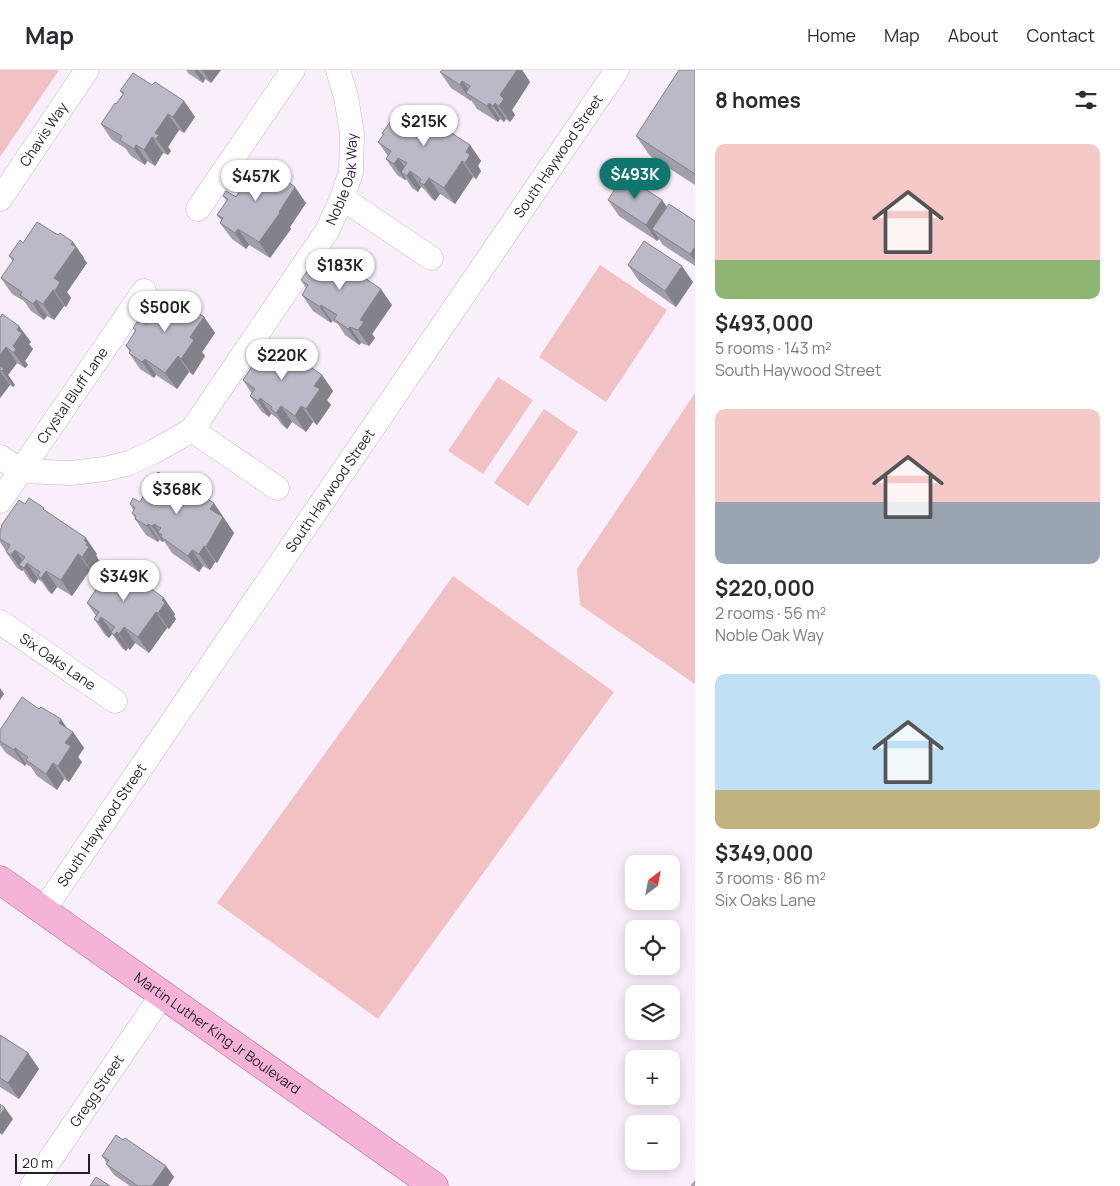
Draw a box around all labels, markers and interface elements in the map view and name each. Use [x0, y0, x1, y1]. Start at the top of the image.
text: Map [25, 18, 74, 51]
text: Home [807, 23, 856, 47]
text: Map [884, 23, 920, 47]
text: About [948, 23, 998, 47]
text: Contact [1026, 23, 1095, 47]
text: 8 homes [715, 86, 801, 114]
icon: filters [1072, 86, 1100, 114]
street label: South Haywood Street [509, 90, 607, 221]
street label: Chavis Way [15, 98, 72, 170]
pin: $215K [389, 104, 459, 147]
text: $215K [401, 110, 447, 132]
street label: Noble Oak Way [321, 132, 361, 228]
pin: $493K [600, 158, 670, 200]
pin: $457K [221, 160, 291, 202]
text: $493K [611, 163, 659, 185]
text: $457K [232, 165, 280, 187]
icon: home [863, 177, 953, 267]
pin: $183K [305, 248, 375, 291]
text: $183K [317, 254, 363, 276]
pin: $500K [130, 290, 200, 333]
text: $500K [140, 296, 190, 318]
text: $493,000 [715, 309, 814, 337]
text: 5 rooms · 143 m² [715, 337, 832, 359]
pin: $220K [247, 338, 317, 381]
street label: Crystal Bluff Lane [32, 343, 112, 447]
text: $220K [257, 344, 307, 366]
text: South Haywood Street [715, 359, 881, 381]
street label: South Haywood Street [281, 424, 379, 556]
icon: home [863, 442, 953, 532]
pin: $368K [142, 472, 212, 515]
text: $368K [152, 478, 202, 500]
pin: $349K [89, 560, 159, 602]
text: $349K [100, 565, 148, 587]
text: $220,000 [715, 574, 815, 602]
text: 2 rooms · 56 m² [715, 602, 826, 624]
text: Noble Oak Way [715, 624, 824, 646]
street label: Six Oaks Lane [16, 628, 100, 694]
icon: home [863, 707, 953, 797]
street label: South Haywood Street [52, 759, 150, 890]
text: $349,000 [715, 839, 813, 867]
north arrow [625, 855, 680, 910]
map controls [625, 855, 680, 1170]
text: 3 rooms · 86 m² [715, 867, 826, 889]
text: Six Oaks Lane [715, 889, 816, 911]
button: locate [625, 920, 680, 975]
street label: Martin Luther King Jr Boulevard [131, 968, 305, 1098]
button: layers [625, 985, 680, 1040]
street label: Gregg Street [65, 1050, 128, 1131]
button: + [625, 1050, 680, 1105]
button: − [625, 1115, 680, 1170]
scale bar [15, 1151, 90, 1174]
text: 20 m [22, 1153, 53, 1172]

